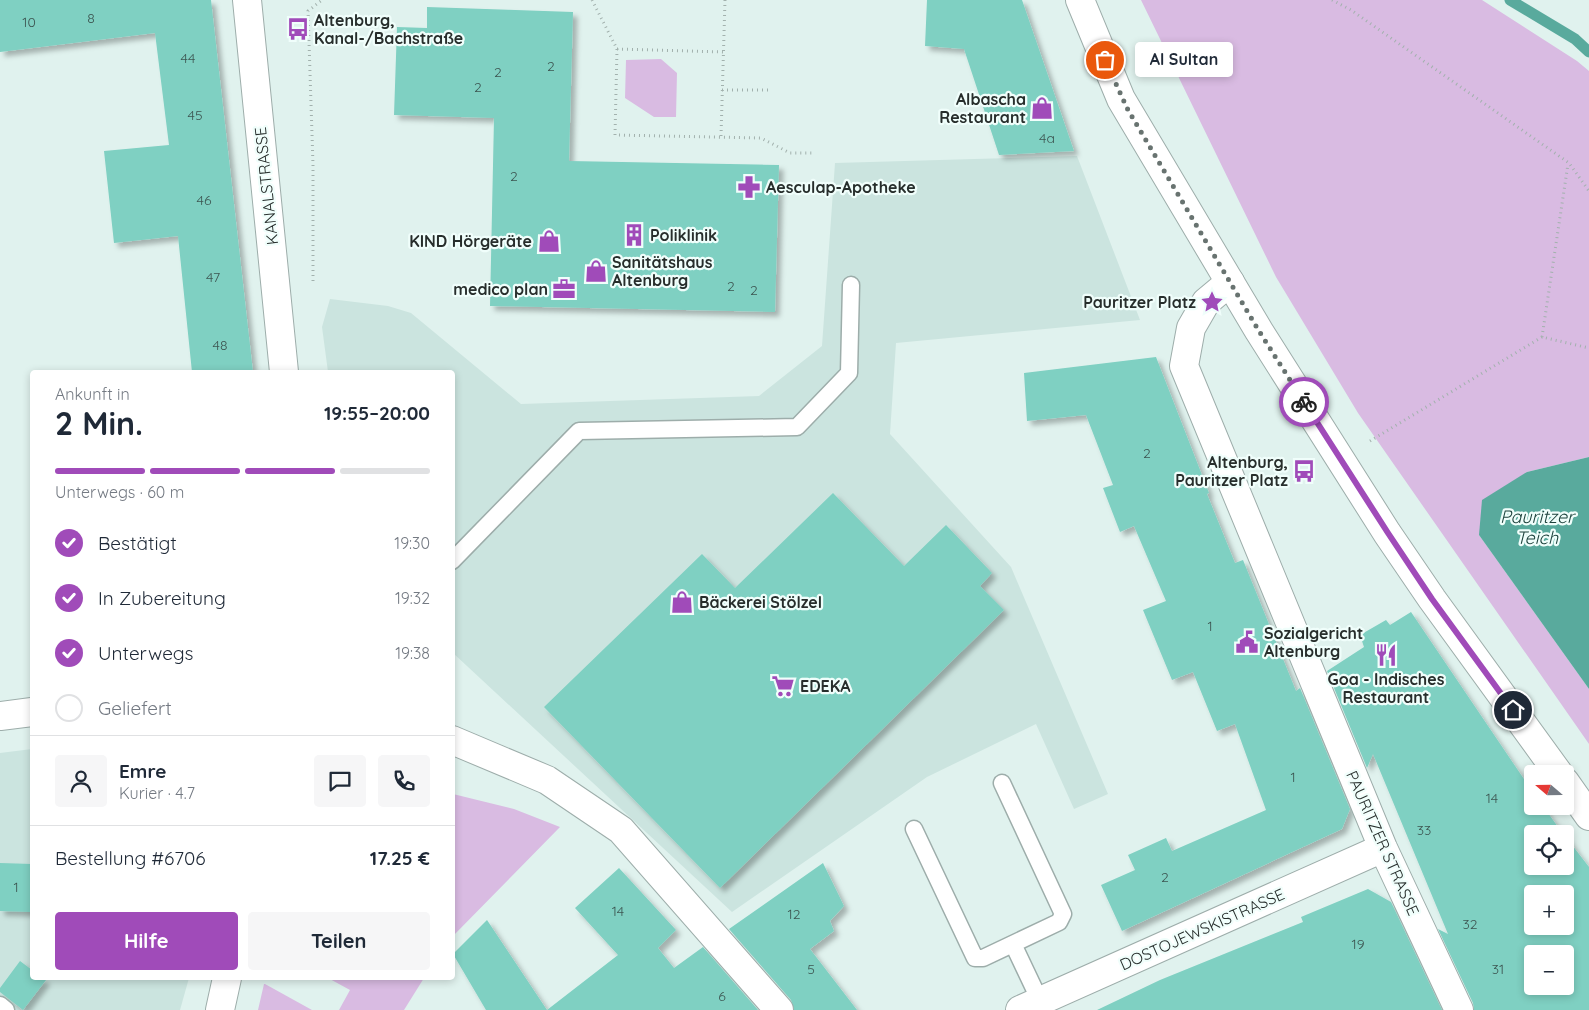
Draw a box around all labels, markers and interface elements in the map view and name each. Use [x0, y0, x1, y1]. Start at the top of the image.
house number: 8 [87, 9, 95, 27]
place label: Altenburg, Kanal-/Bachstraße [314, 10, 463, 48]
house number: 10 [22, 13, 36, 31]
bus stop icon: Altenburg, Kanal-/Bachstraße [285, 16, 311, 42]
pin [1084, 39, 1126, 81]
callout: Al Sultan [1135, 42, 1232, 78]
icon: bag [1091, 46, 1119, 74]
house number: 44 [181, 49, 195, 67]
text: Al Sultan [1150, 49, 1218, 69]
house number: 2 [547, 57, 555, 75]
house number: 2 [494, 63, 502, 81]
house number: 2 [474, 78, 482, 96]
place label: Albascha Restaurant [939, 89, 1026, 127]
shop icon: Albascha Restaurant [1029, 95, 1055, 121]
house number: 45 [187, 106, 203, 124]
street label: KANALSTRASSE [250, 126, 282, 246]
house number: 4a [1039, 129, 1055, 147]
house number: 2 [510, 167, 518, 185]
pharmacy icon: Aesculap-Apotheke [736, 174, 762, 200]
place label: Aesculap-Apotheke [766, 177, 916, 197]
house number: 46 [197, 191, 212, 209]
building icon: Poliklinik [621, 222, 647, 248]
place label: Poliklinik [650, 225, 717, 245]
shop icon: KIND Hörgeräte [536, 228, 562, 254]
place label: KIND Hörgeräte [409, 231, 532, 251]
place label: Sanitätshaus Altenburg [612, 252, 713, 290]
shop icon: Sanitätshaus Altenburg [583, 258, 609, 284]
house number: 47 [206, 268, 220, 286]
office icon: medico plan [551, 276, 577, 302]
house number: 2 [727, 277, 735, 295]
place label: medico plan [453, 279, 548, 299]
house number: 2 [750, 281, 758, 299]
place icon: Pauritzer Platz [1199, 289, 1225, 315]
place label: Pauritzer Platz [1083, 292, 1196, 312]
house number: 48 [213, 336, 227, 354]
courier [1279, 377, 1329, 427]
text: Ankunft in [55, 384, 130, 404]
icon: bike [1290, 388, 1318, 416]
text: 19:55–20:00 [324, 401, 430, 425]
text: 2 Min. [55, 403, 143, 443]
house number: 2 [1143, 444, 1151, 462]
place label: Altenburg, Pauritzer Platz [1175, 452, 1288, 490]
bus stop icon: Altenburg, Pauritzer Platz [1291, 458, 1317, 484]
text: Unterwegs · 60 m [55, 482, 184, 502]
water label: Pauritzer Teich [1500, 505, 1576, 549]
icon: check [55, 529, 83, 557]
text: Bestätigt [98, 531, 177, 555]
text: 19:30 [394, 533, 430, 553]
icon: check [55, 584, 83, 612]
text: In Zubereitung [98, 586, 226, 610]
text: 19:32 [395, 588, 430, 608]
shop icon: Bäckerei Stölzel [669, 589, 695, 615]
place label: Bäckerei Stölzel [699, 592, 822, 612]
house number: 1 [1207, 617, 1213, 635]
place label: Sozialgericht Altenburg [1264, 623, 1363, 661]
public building icon: Sozialgericht Altenburg [1234, 629, 1260, 655]
icon: check [55, 639, 83, 667]
text: Unterwegs [98, 641, 193, 665]
restaurant icon: Goa - Indisches Restaurant [1373, 642, 1399, 668]
text: 19:38 [395, 643, 430, 663]
place label: Goa - Indisches Restaurant [1328, 669, 1445, 707]
supermarket icon: EDEKA [770, 673, 796, 699]
place label: EDEKA [800, 676, 851, 696]
pin [1492, 689, 1534, 731]
text: Geliefert [98, 696, 172, 720]
icon: home [1499, 696, 1527, 724]
button: person [55, 755, 107, 807]
button: chat [314, 755, 366, 807]
button: phone [378, 755, 430, 807]
text: Emre [119, 759, 166, 783]
north arrow [1524, 765, 1574, 815]
map controls [1524, 765, 1574, 995]
house number: 1 [1290, 768, 1296, 786]
street label: PAURITZER STRASSE [1342, 768, 1424, 918]
text: Kurier · 4.7 [119, 783, 195, 803]
house number: 14 [1486, 789, 1498, 807]
house number: 33 [1417, 821, 1431, 839]
button: locate [1524, 825, 1574, 875]
text: Bestellung #6706 [55, 846, 205, 870]
text: 17.25 € [370, 846, 430, 870]
house number: 2 [1161, 868, 1169, 886]
house number: 1 [13, 878, 19, 896]
street label: DOSTOJEWSKISTRASSE [1117, 884, 1287, 974]
button: + [1524, 885, 1574, 935]
house number: 14 [612, 902, 624, 920]
house number: 12 [788, 905, 801, 923]
button: Hilfe [55, 912, 238, 970]
button: Teilen [248, 912, 430, 970]
house number: 32 [1462, 915, 1478, 933]
house number: 19 [1352, 935, 1365, 953]
button: − [1524, 945, 1574, 995]
house number: 5 [807, 960, 815, 978]
house number: 31 [1492, 960, 1504, 978]
house number: 6 [718, 987, 726, 1005]

